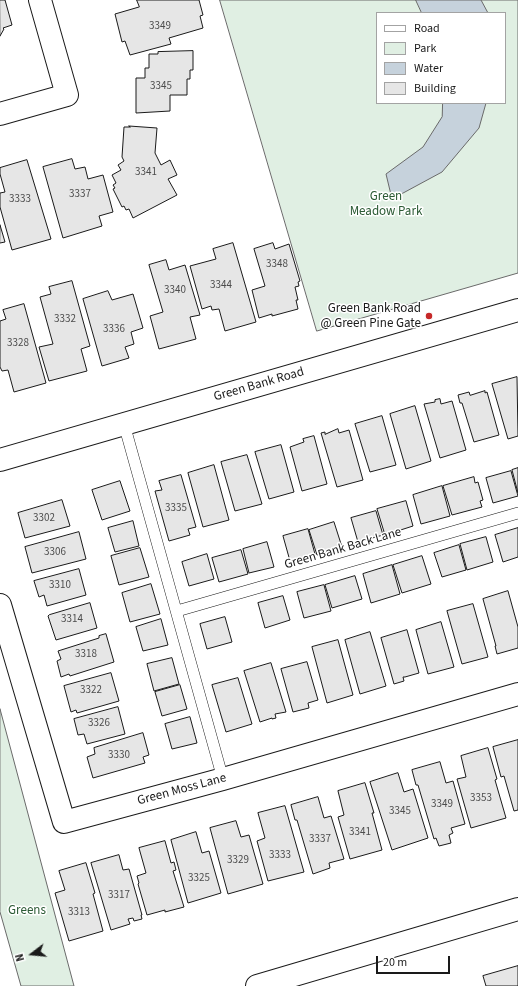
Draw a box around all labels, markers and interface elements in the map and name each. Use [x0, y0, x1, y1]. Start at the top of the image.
legend [376, 12, 506, 104]
house number: 3349 [149, 20, 171, 34]
text: Road [414, 20, 440, 37]
text: Park [414, 40, 436, 57]
text: Water [414, 60, 443, 77]
house number: 3345 [150, 80, 172, 94]
text: Building [414, 80, 456, 97]
house number: 3341 [135, 166, 157, 180]
house number: 3337 [69, 188, 91, 202]
park label: Green Meadow Park [350, 189, 422, 220]
house number: 3333 [9, 193, 31, 207]
house number: 3348 [266, 258, 288, 272]
house number: 3344 [210, 279, 232, 293]
house number: 3340 [164, 284, 186, 298]
place label: Green Bank Road @ Green Pine Gate [321, 301, 421, 332]
marker: Green Bank Road @ Green Pine Gate [424, 311, 434, 321]
house number: 3332 [54, 313, 76, 327]
house number: 3336 [103, 323, 125, 337]
house number: 3328 [7, 337, 29, 351]
street label: Green Bank Road [212, 365, 306, 405]
house number: 3335 [165, 502, 187, 516]
house number: 3302 [33, 512, 55, 526]
street label: Green Bank Back Lane [283, 525, 403, 573]
house number: 3306 [44, 546, 66, 560]
house number: 3310 [49, 579, 71, 593]
house number: 3314 [61, 613, 83, 627]
house number: 3318 [75, 648, 97, 662]
house number: 3322 [80, 684, 102, 698]
house number: 3326 [88, 717, 110, 731]
house number: 3330 [108, 749, 130, 763]
street label: Green Moss Lane [136, 771, 228, 809]
house number: 3353 [470, 792, 492, 806]
house number: 3349 [431, 798, 453, 812]
house number: 3345 [389, 805, 411, 819]
house number: 3341 [349, 826, 371, 840]
house number: 3337 [309, 833, 331, 847]
house number: 3333 [269, 849, 291, 863]
house number: 3329 [227, 854, 249, 868]
house number: 3325 [188, 872, 210, 886]
house number: 3317 [108, 889, 130, 903]
park label: Greens [8, 903, 46, 919]
house number: 3313 [68, 906, 90, 920]
north arrow [12, 934, 52, 974]
scale bar [378, 948, 452, 974]
text: N [12, 952, 28, 963]
text: 20 m [383, 954, 407, 971]

